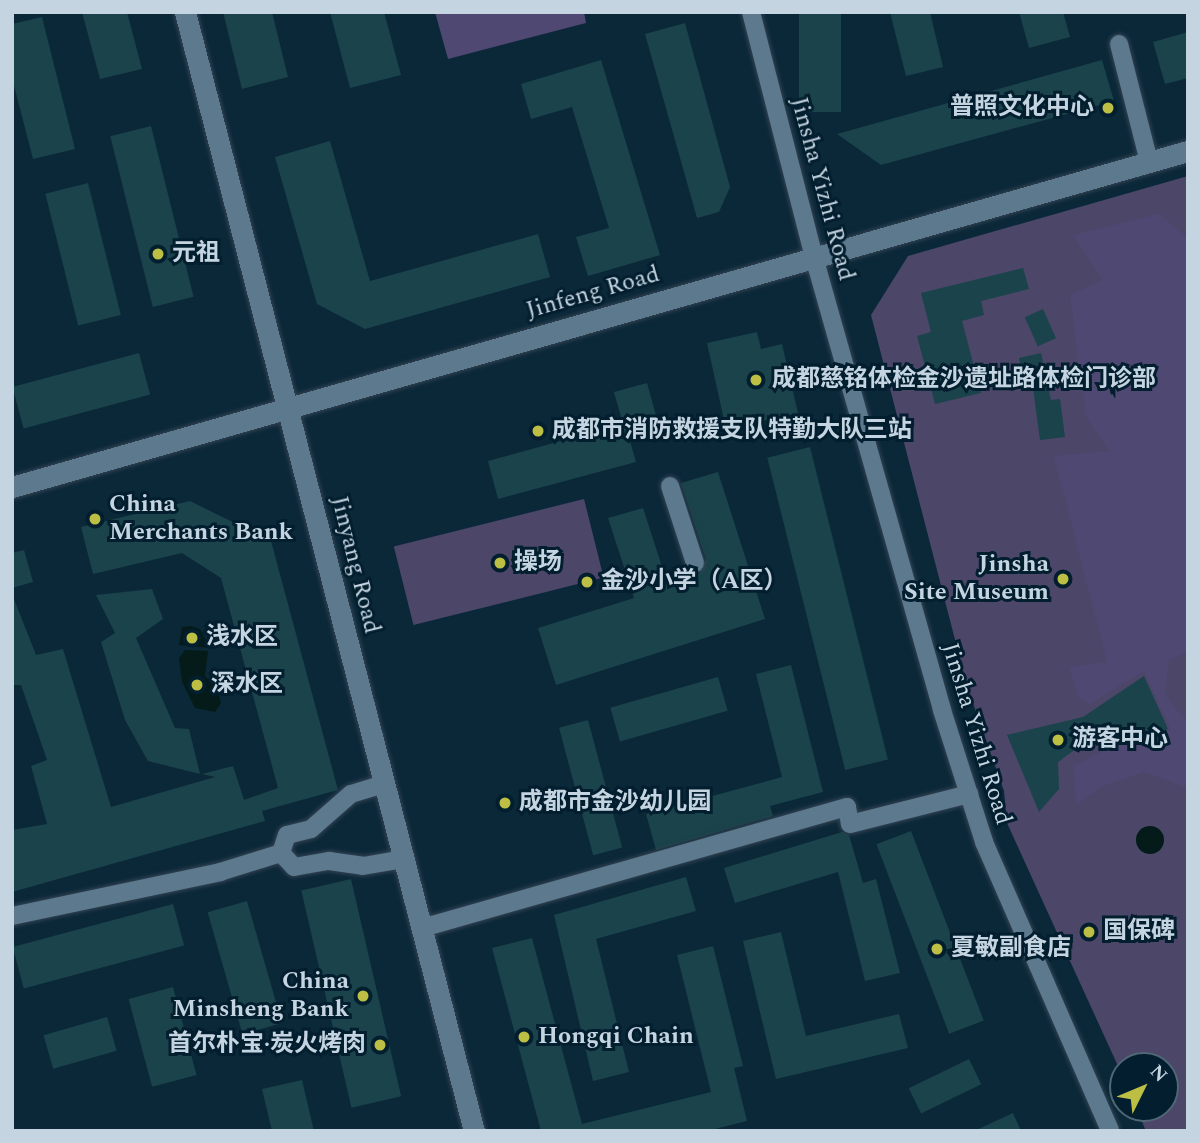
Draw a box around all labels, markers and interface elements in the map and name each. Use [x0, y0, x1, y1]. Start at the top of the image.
street label: Jinsha Yizhi Road [784, 94, 860, 284]
place label: 普照文化中心 [950, 94, 1094, 122]
marker: 普照文化中心 [1100, 100, 1116, 116]
place label: 元祖 [172, 240, 220, 268]
marker: 元祖 [150, 246, 166, 262]
street label: Jinfeng Road [523, 260, 663, 326]
place label: 成都慈铭体检金沙遗址路体检门诊部 [772, 366, 1156, 394]
marker: 成都慈铭体检金沙遗址路体检门诊部 [746, 370, 766, 390]
place label: 成都市消防救援支队特勤大队三站 [552, 417, 912, 445]
marker: 成都市消防救援支队特勤大队三站 [530, 423, 546, 439]
place label: China Merchants Bank [109, 491, 293, 547]
street label: Jinyang Road [324, 493, 386, 637]
marker: China Merchants Bank [87, 511, 103, 527]
place label: 操场 [514, 549, 562, 577]
place label: Jinsha Site Museum [904, 551, 1049, 607]
marker: 操场 [492, 555, 508, 571]
place label: 金沙小学（A区） [601, 568, 788, 596]
marker: Jinsha Site Museum [1055, 571, 1071, 587]
marker: 金沙小学（A区） [579, 574, 595, 590]
place label: 浅水区 [206, 624, 278, 652]
marker: 浅水区 [184, 630, 200, 646]
street label: Jinsha Yizhi Road [935, 639, 1017, 829]
place label: 深水区 [211, 671, 283, 699]
marker: 深水区 [189, 677, 205, 693]
place label: 游客中心 [1072, 726, 1168, 754]
marker: 游客中心 [1050, 732, 1066, 748]
place label: 成都市金沙幼儿园 [519, 789, 711, 817]
marker: 成都市金沙幼儿园 [497, 795, 513, 811]
place label: 国保碑 [1103, 918, 1175, 946]
marker: 国保碑 [1081, 924, 1097, 940]
place label: 夏敏副食店 [951, 935, 1071, 963]
marker: 夏敏副食店 [929, 941, 945, 957]
place label: China Minsheng Bank [172, 968, 349, 1024]
marker: China Minsheng Bank [355, 988, 371, 1004]
place label: Hongqi Chain [538, 1023, 694, 1051]
marker: Hongqi Chain [516, 1029, 532, 1045]
place label: 首尔朴宝·炭火烤肉 [168, 1031, 366, 1059]
marker: 首尔朴宝·炭火烤肉 [372, 1037, 388, 1053]
north arrow [1109, 1052, 1179, 1122]
text: N [1142, 1058, 1174, 1089]

